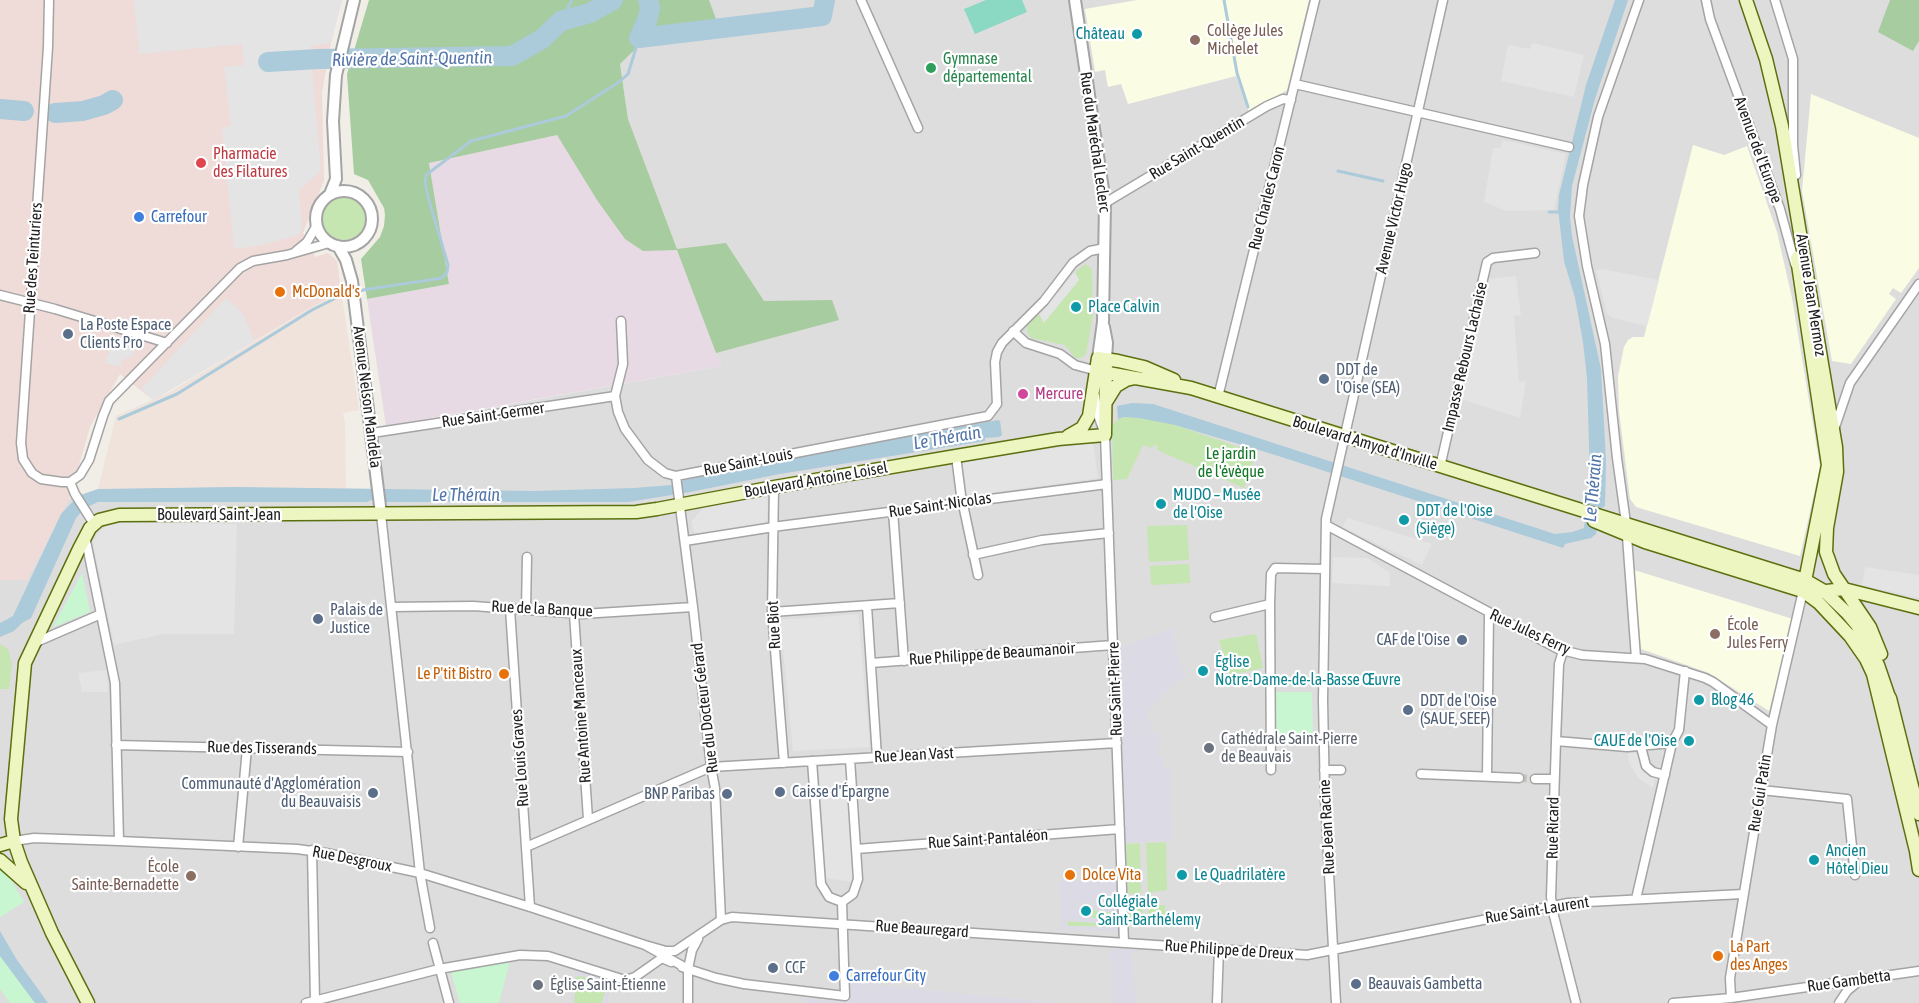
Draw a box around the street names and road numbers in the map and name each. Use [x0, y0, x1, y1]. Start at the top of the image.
street label: Rue du Maréchal Leclerc [1076, 71, 1114, 213]
street label: Avenue de l'Europe [1730, 94, 1786, 206]
street label: Rue Saint-Quentin [1146, 112, 1248, 184]
street label: Rue Charles Caron [1245, 144, 1289, 252]
street label: Avenue Victor Hugo [1372, 160, 1416, 276]
street label: Rue des Teinturiers [20, 202, 46, 314]
street label: Avenue Jean Mermoz [1792, 232, 1830, 358]
street label: Impasse Rebours Lachaise [1438, 280, 1492, 434]
street label: Avenue Nelson Mandela [349, 325, 385, 469]
street label: Rue Saint-Germer [440, 398, 546, 432]
street label: Boulevard Amyot d'Inville [1290, 412, 1440, 474]
street label: Rue Saint-Louis [702, 444, 794, 480]
street label: Boulevard Antoine Loisel [743, 458, 889, 502]
street label: Rue Saint-Nicolas [888, 488, 992, 522]
street label: Boulevard Saint-Jean [157, 505, 281, 525]
street label: Rue de la Banque [491, 597, 593, 621]
street label: Rue Biot [763, 600, 785, 650]
street label: Rue Jules Ferry [1487, 605, 1573, 659]
street label: Rue Philippe de Beaumanoir [908, 639, 1076, 669]
street label: Rue Saint-Pierre [1104, 641, 1126, 737]
street label: Rue du Docteur Gérard [687, 642, 723, 774]
street label: Rue Antoine Manceaux [567, 648, 595, 784]
street label: Rue Louis Graves [507, 709, 533, 807]
street label: Rue des Tisserands [207, 737, 317, 759]
street label: Rue Jean Vast [874, 743, 954, 767]
street label: Rue Gui Patin [1744, 753, 1776, 833]
street label: Rue Jean Racine [1315, 779, 1339, 875]
street label: Rue Ricard [1543, 797, 1563, 859]
street label: Rue Saint-Pantaléon [927, 825, 1049, 853]
street label: Rue Desgroux [311, 842, 393, 876]
street label: Rue Saint-Laurent [1484, 892, 1590, 928]
street label: Rue Beauregard [875, 916, 969, 942]
street label: Rue Philippe de Dreux [1164, 936, 1294, 964]
street label: Rue Gambetta [1806, 966, 1892, 996]

